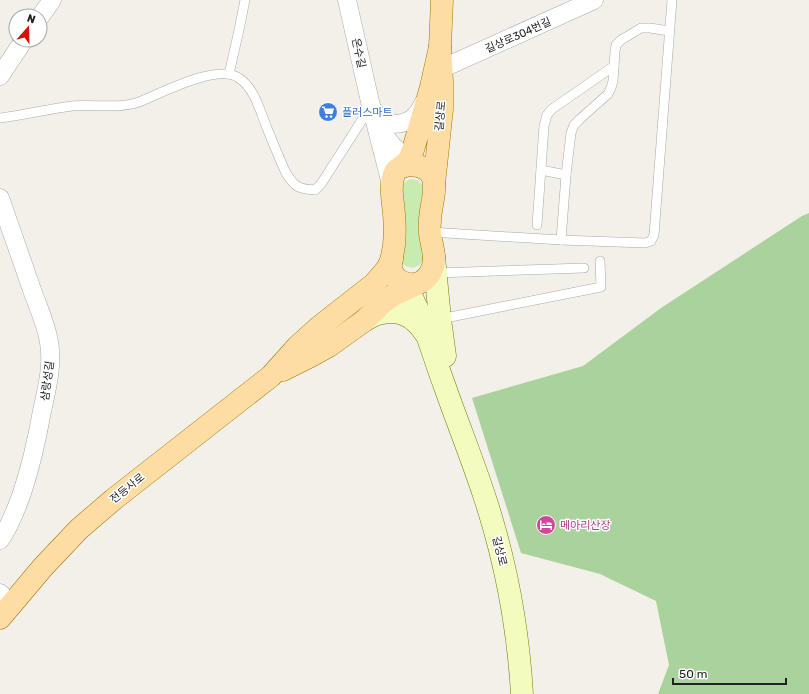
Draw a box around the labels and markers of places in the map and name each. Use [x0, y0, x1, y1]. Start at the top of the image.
supermarket icon: 플러스마트 [317, 101, 339, 123]
place label: 플러스마트 [342, 106, 393, 119]
hotel icon: 메아리산장 [535, 514, 557, 536]
place label: 메아리산장 [560, 519, 611, 532]

